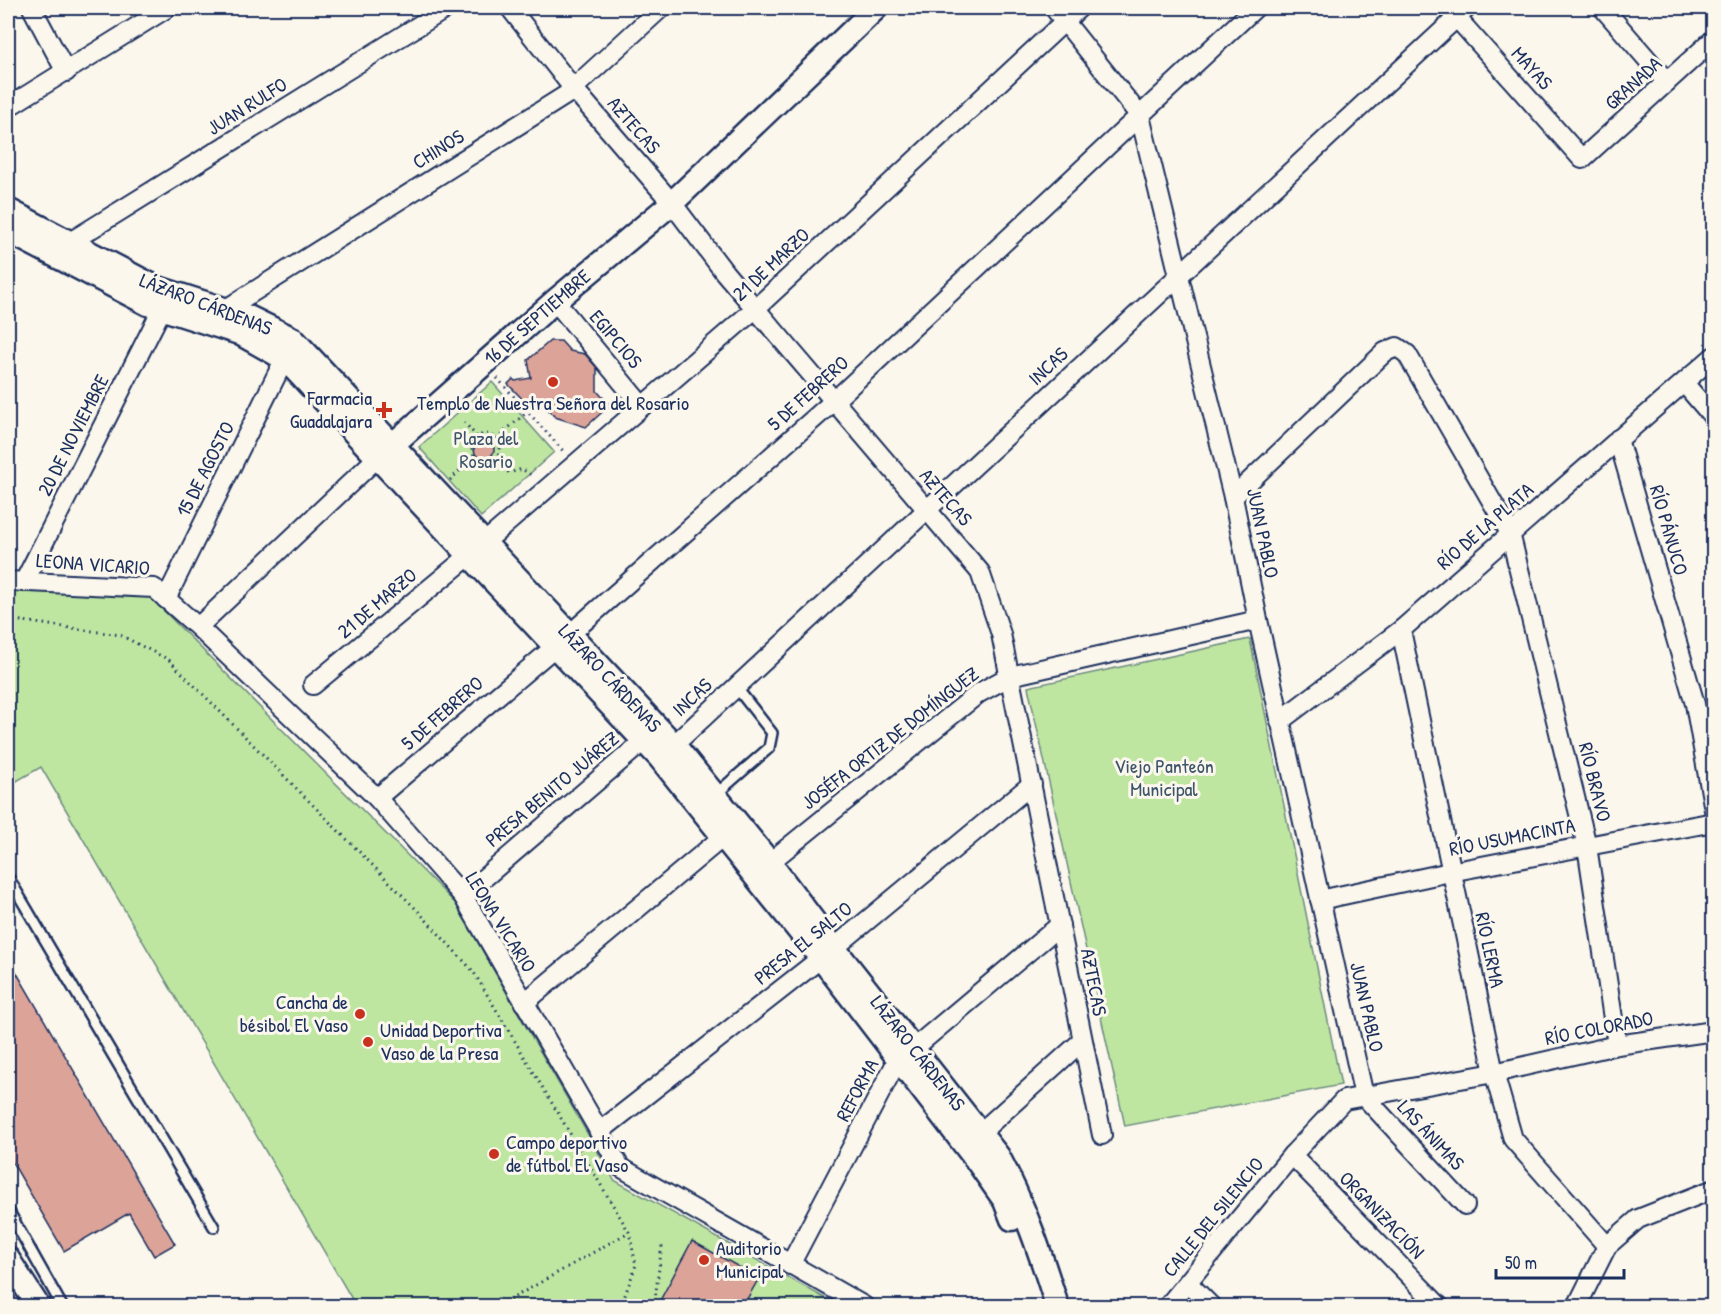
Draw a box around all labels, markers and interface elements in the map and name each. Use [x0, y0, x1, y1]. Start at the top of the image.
street label: MAYAS [1506, 40, 1559, 95]
street label: GRANADA [1598, 50, 1667, 115]
street label: JUAN RULFO [202, 70, 292, 141]
street label: AZTECAS [602, 90, 667, 159]
street label: CHINOS [407, 122, 469, 175]
street label: 21 DE MARZO [726, 221, 815, 306]
street label: 16 DE SEPTIEMBRE [478, 263, 596, 371]
street label: LÁZARO CÁRDENAS [136, 266, 276, 341]
street label: EGIPCIOS [584, 304, 649, 374]
street label: INCAS [1022, 340, 1073, 391]
street label: 5 DE FEBRERO [761, 349, 854, 436]
street label: 20 DE NOVIEMBRE [30, 370, 115, 500]
marker: Templo de Nuestra Señora del Rosario [546, 375, 560, 389]
place label: Farmacia Guadalajara [290, 384, 372, 434]
place label: Templo de Nuestra Señora del Rosario [417, 389, 689, 416]
marker: Farmacia Guadalajara [377, 403, 391, 417]
street label: 15 DE AGOSTO [169, 417, 240, 521]
park label: Plaza del Rosario [454, 424, 519, 474]
street label: AZTECAS [914, 462, 979, 531]
street label: RÍO DE LA PLATA [1430, 476, 1539, 575]
street label: RÍO PÁNUCO [1644, 482, 1695, 578]
street label: JUAN PABLO [1241, 485, 1286, 580]
street label: LEONA VICARIO [35, 546, 151, 581]
street label: 21 DE MARZO [331, 561, 422, 644]
street label: LÁZARO CÁRDENAS [553, 617, 668, 738]
street label: JOSÉFA ORTIZ DE DOMÍNGUEZ [796, 660, 984, 815]
street label: 5 DE FEBRERO [395, 669, 488, 756]
street label: INCAS [666, 671, 717, 722]
street label: PRESA BENITO JUÁREZ [479, 725, 624, 853]
street label: RÍO BRAVO [1573, 739, 1618, 824]
park label: Viejo Panteón Municipal [1114, 752, 1214, 802]
street label: RÍO USUMACINTA [1447, 811, 1577, 862]
street label: LEONA VICARIO [460, 866, 543, 977]
street label: PRESA EL SALTO [748, 895, 857, 990]
street label: RÍO LERMA [1469, 910, 1512, 990]
street label: AZTECAS [1075, 946, 1114, 1018]
street label: JUAN PABLO [1344, 959, 1391, 1054]
place label: Cancha de bésibol El Vaso [240, 988, 348, 1038]
street label: LÁZARO CÁRDENAS [865, 989, 972, 1116]
street label: RÍO COLORADO [1543, 1004, 1655, 1051]
marker: Cancha de bésibol El Vaso [353, 1007, 367, 1021]
place label: Unidad Deportiva Vaso de la Presa [380, 1016, 502, 1066]
marker: Unidad Deportiva Vaso de la Presa [361, 1035, 375, 1049]
street label: REFORMA [829, 1054, 884, 1126]
street label: LAS ÁNIMAS [1392, 1094, 1471, 1176]
place label: Campo deportivo de fútbol El Vaso [506, 1128, 628, 1178]
marker: Campo deportivo de fútbol El Vaso [487, 1147, 501, 1161]
street label: CALLE DEL SILENCIO [1156, 1151, 1269, 1282]
street label: ORGANIZACIÓN [1334, 1165, 1431, 1264]
place label: Auditorio Municipal [716, 1234, 784, 1284]
scale bar [1496, 1242, 1624, 1280]
text: 50 m [1505, 1250, 1537, 1275]
marker: Auditorio Municipal [697, 1253, 711, 1267]

